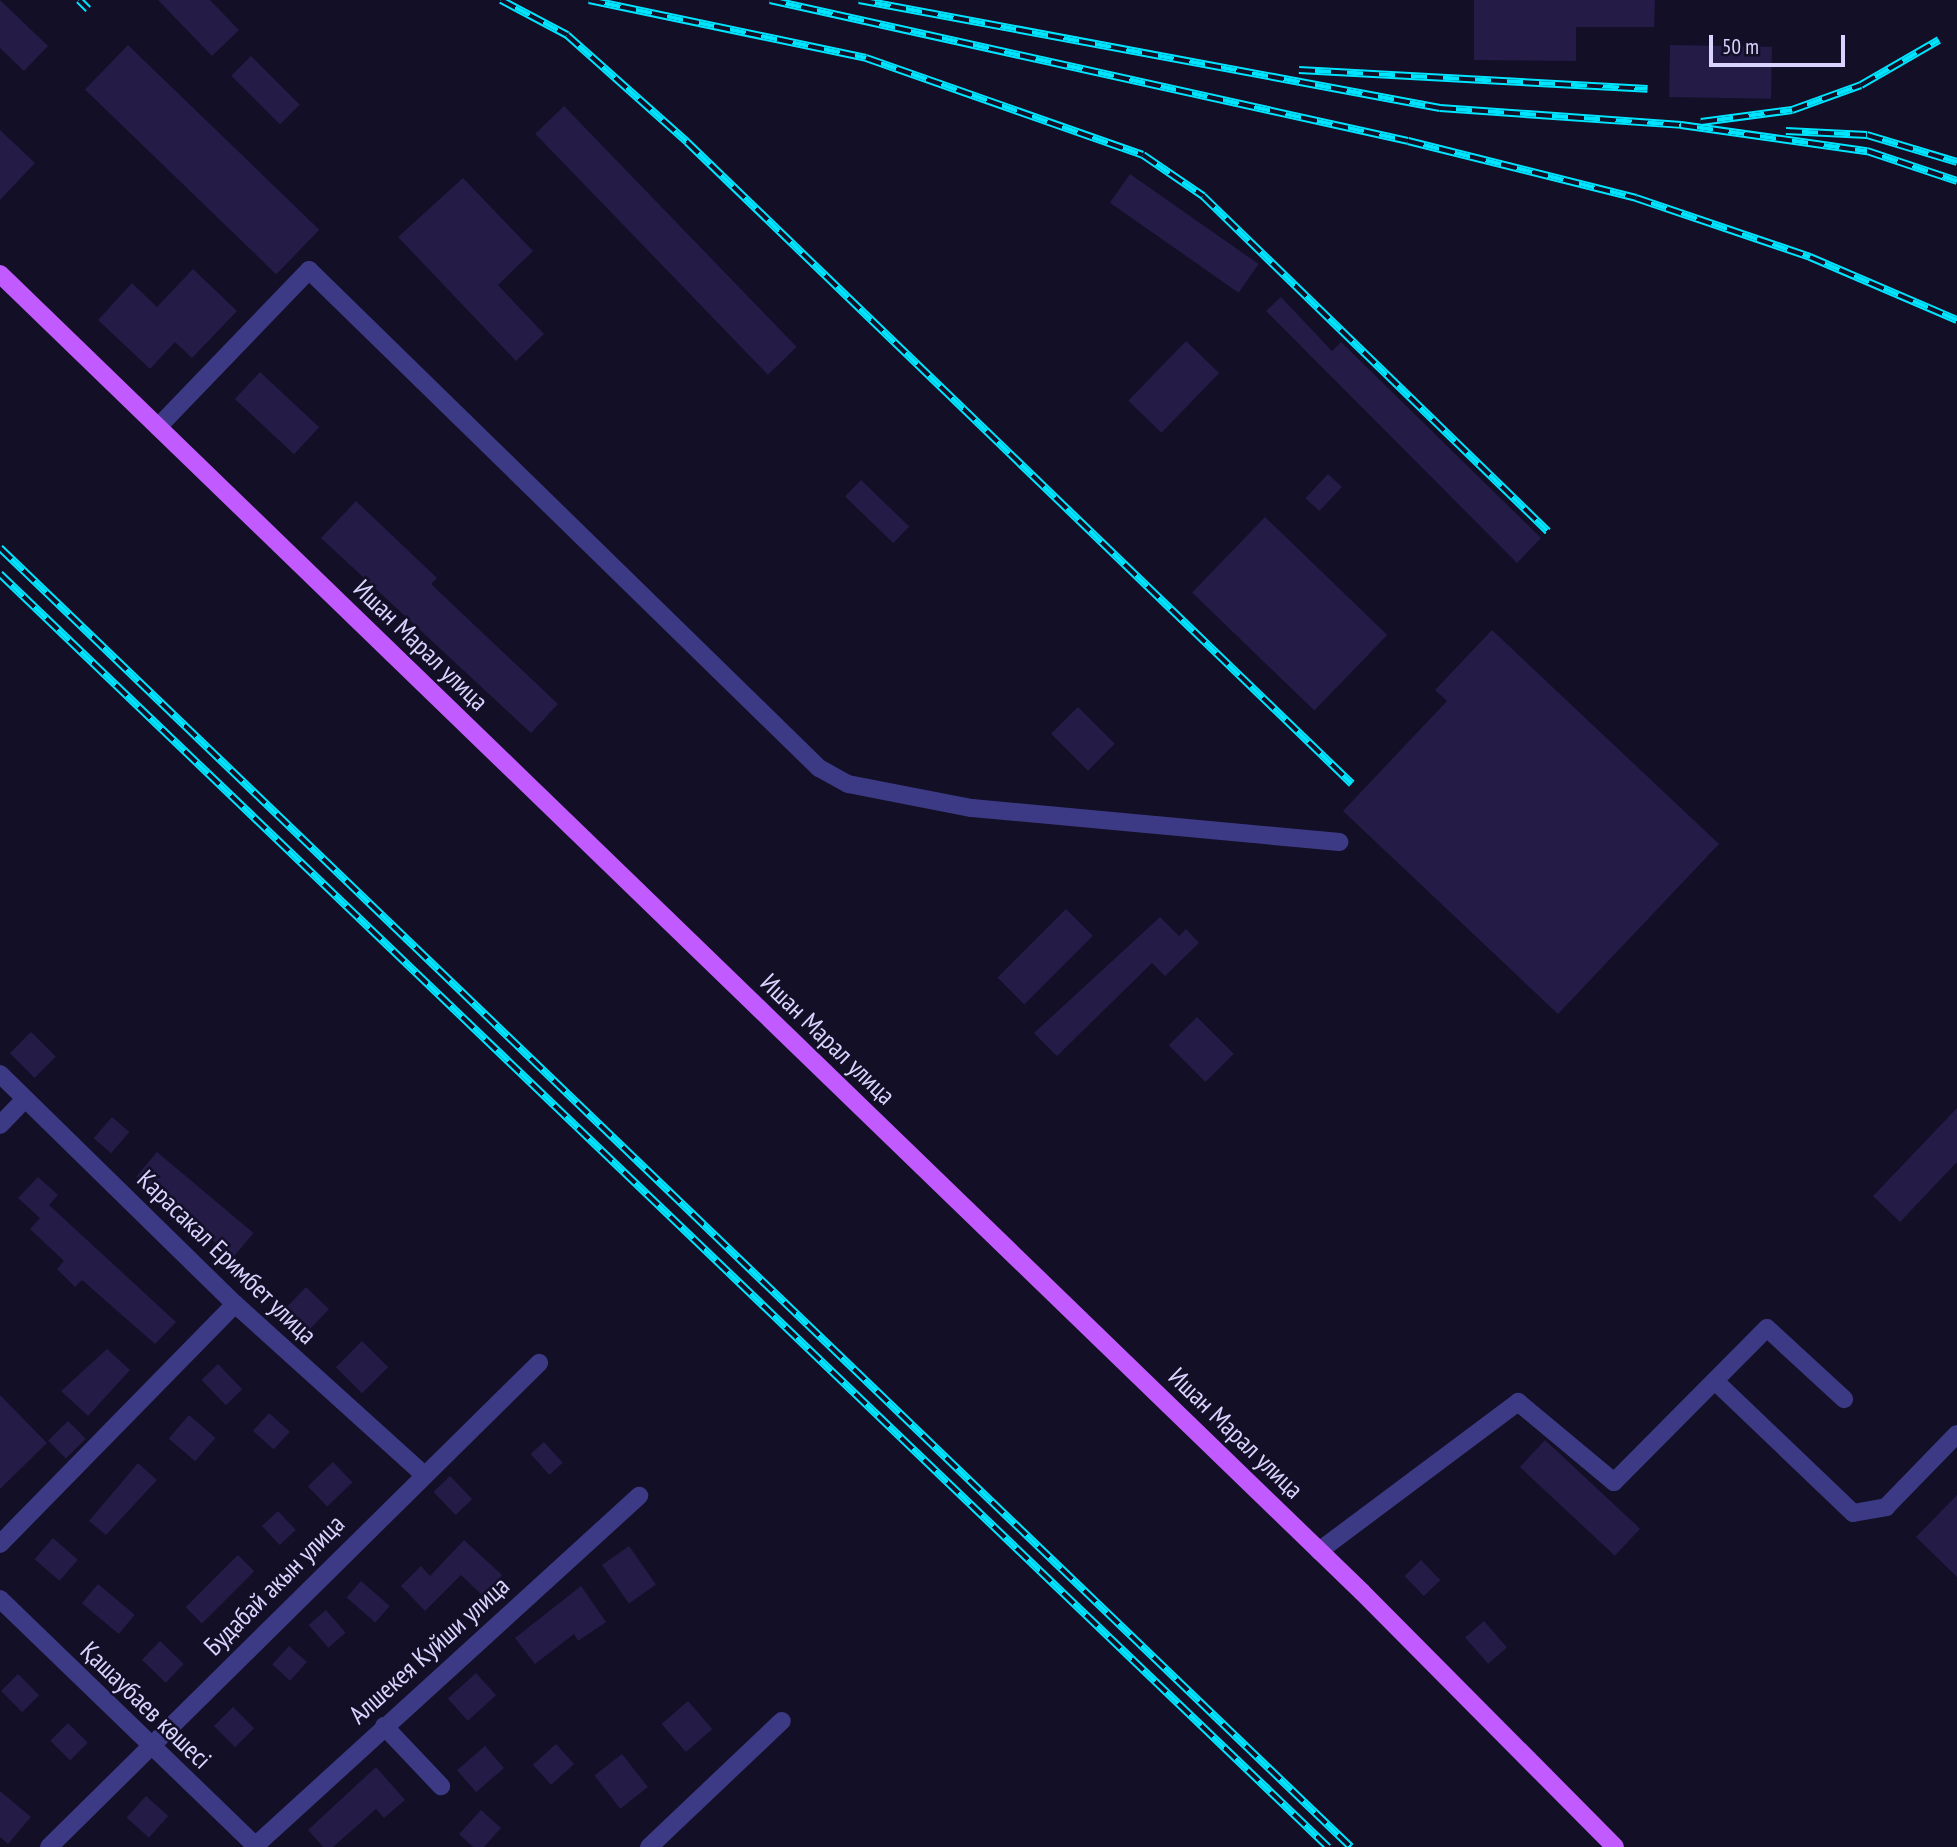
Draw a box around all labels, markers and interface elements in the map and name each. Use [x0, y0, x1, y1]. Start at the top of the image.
scale bar [1712, 21, 1848, 65]
text: 50 m [1722, 33, 1759, 60]
street label: Ишан Марал улица [347, 573, 495, 717]
street label: Ишан Марал улица [754, 967, 902, 1111]
street label: Карасакал Еримбет улица [131, 1163, 323, 1351]
street label: Ишан Марал улица [1162, 1361, 1310, 1505]
street label: Будабай акын улица [197, 1508, 351, 1662]
street label: Алшекея Куйши улица [343, 1570, 515, 1730]
street label: Қашаубаев көшесі [74, 1635, 218, 1775]

